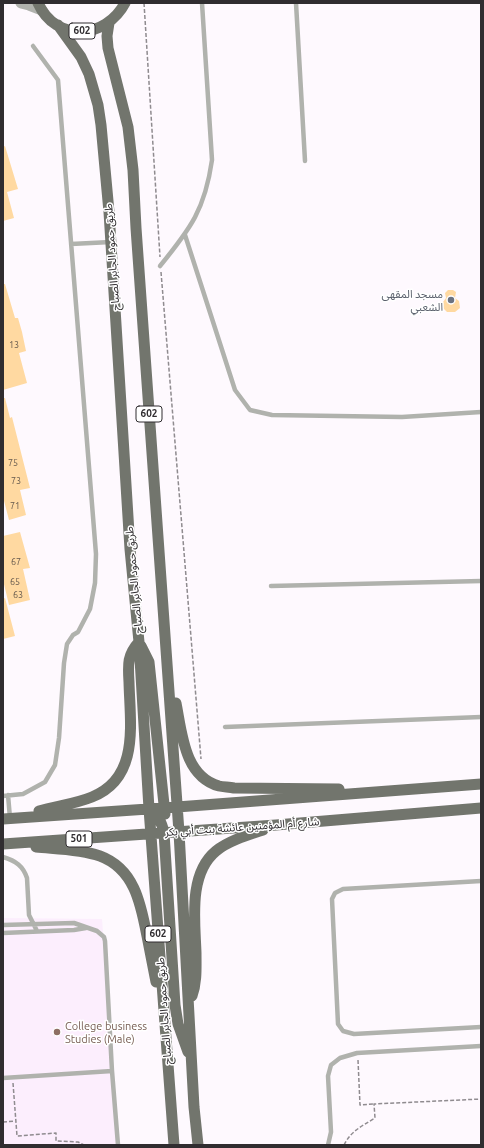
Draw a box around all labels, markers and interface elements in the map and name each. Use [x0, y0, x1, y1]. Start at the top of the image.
road number: 602 [69, 23, 95, 39]
street label: طريق حمود الجابر الصباح [102, 203, 122, 311]
place label: مسجد المقهى الشعبي [382, 287, 443, 313]
marker: مسجد المقهى الشعبي [446, 295, 456, 305]
house number: 13 [9, 340, 19, 350]
road number: 602 [136, 406, 162, 422]
house number: 75 [8, 458, 18, 468]
house number: 73 [11, 476, 21, 486]
house number: 71 [10, 501, 20, 511]
street label: طريق حمود الجابر الصباح [123, 526, 145, 634]
house number: 67 [11, 557, 21, 567]
house number: 65 [10, 577, 20, 587]
house number: 63 [13, 590, 23, 600]
street label: شارع أم المؤمنين عائشة بنت أبي بكر [164, 815, 320, 839]
road number: 501 [66, 831, 92, 847]
road number: 602 [145, 926, 171, 942]
street label: طريق حمود الجابر الصباح [154, 957, 174, 1065]
place label: College business Studies (Male) [65, 1019, 147, 1045]
marker: College business Studies (Male) [52, 1027, 62, 1037]

